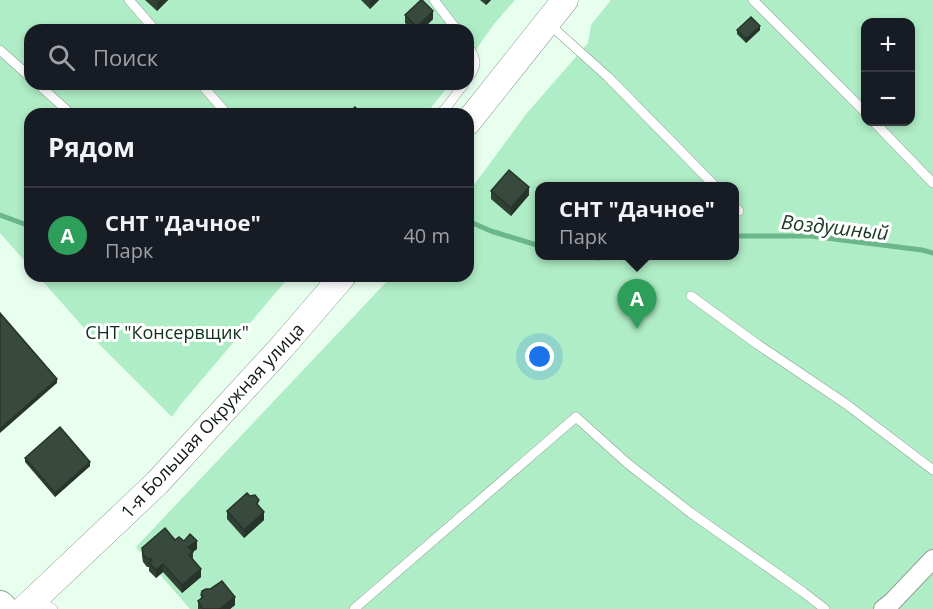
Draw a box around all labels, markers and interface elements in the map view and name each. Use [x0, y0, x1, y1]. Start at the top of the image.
map controls [861, 18, 915, 126]
button: + [861, 18, 915, 72]
search box [24, 24, 474, 90]
icon: search [45, 41, 78, 74]
text: Поиск [93, 42, 158, 72]
button: − [861, 72, 915, 126]
text: Рядом [48, 129, 135, 165]
popup [535, 182, 739, 260]
text: СНТ "Дачное" [559, 193, 715, 223]
text: СНТ "Дачное" [105, 207, 261, 237]
water label: Воздушный [780, 208, 890, 246]
text: A [61, 222, 74, 249]
text: 40 m [403, 222, 450, 249]
text: Парк [559, 223, 607, 250]
text: Парк [105, 237, 153, 264]
pin: A [618, 280, 656, 329]
street label: 1-я Большая Окружная улица [115, 317, 309, 523]
park label: СНТ "Консервщик" [85, 320, 249, 344]
your location [525, 342, 554, 371]

